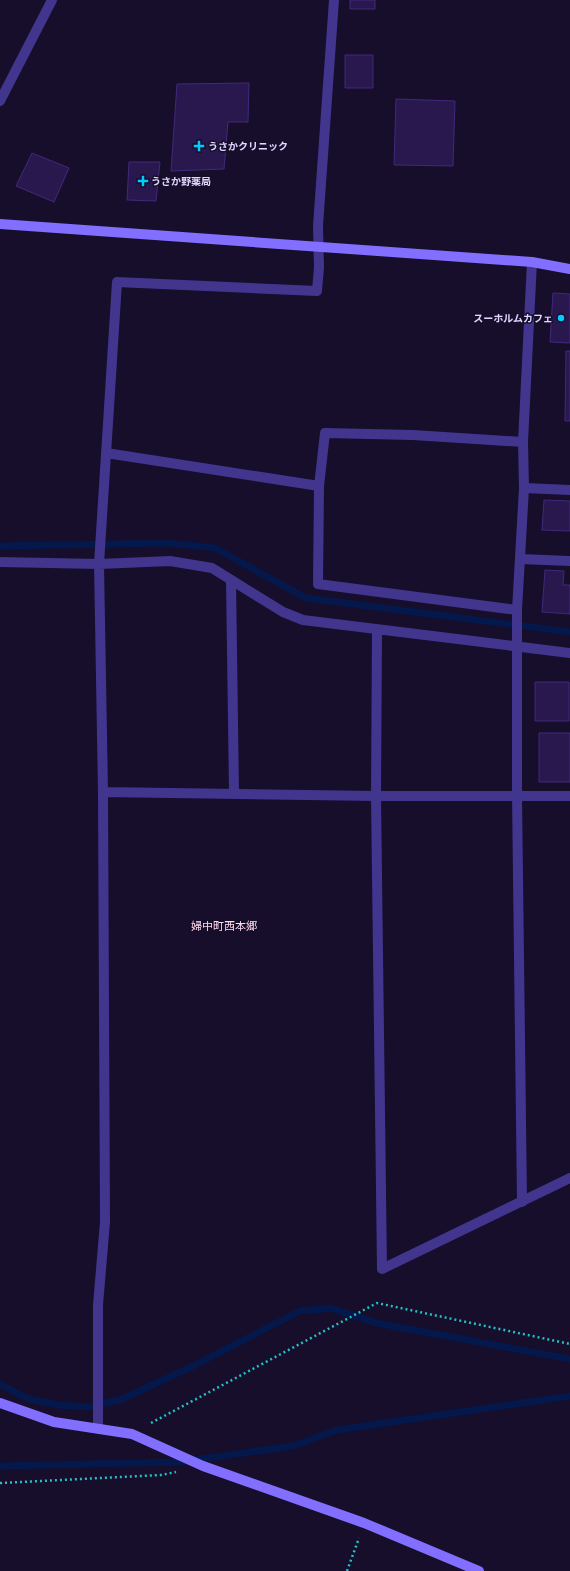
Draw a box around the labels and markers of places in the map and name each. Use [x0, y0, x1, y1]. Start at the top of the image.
marker: うさかクリニック [193, 140, 205, 152]
place label: うさかクリニック [208, 141, 288, 153]
marker: うさか野薬局 [138, 176, 148, 186]
place label: うさか野薬局 [151, 176, 211, 188]
place label: スーホルムカフェ [473, 313, 553, 325]
marker: スーホルムカフェ [556, 313, 566, 323]

